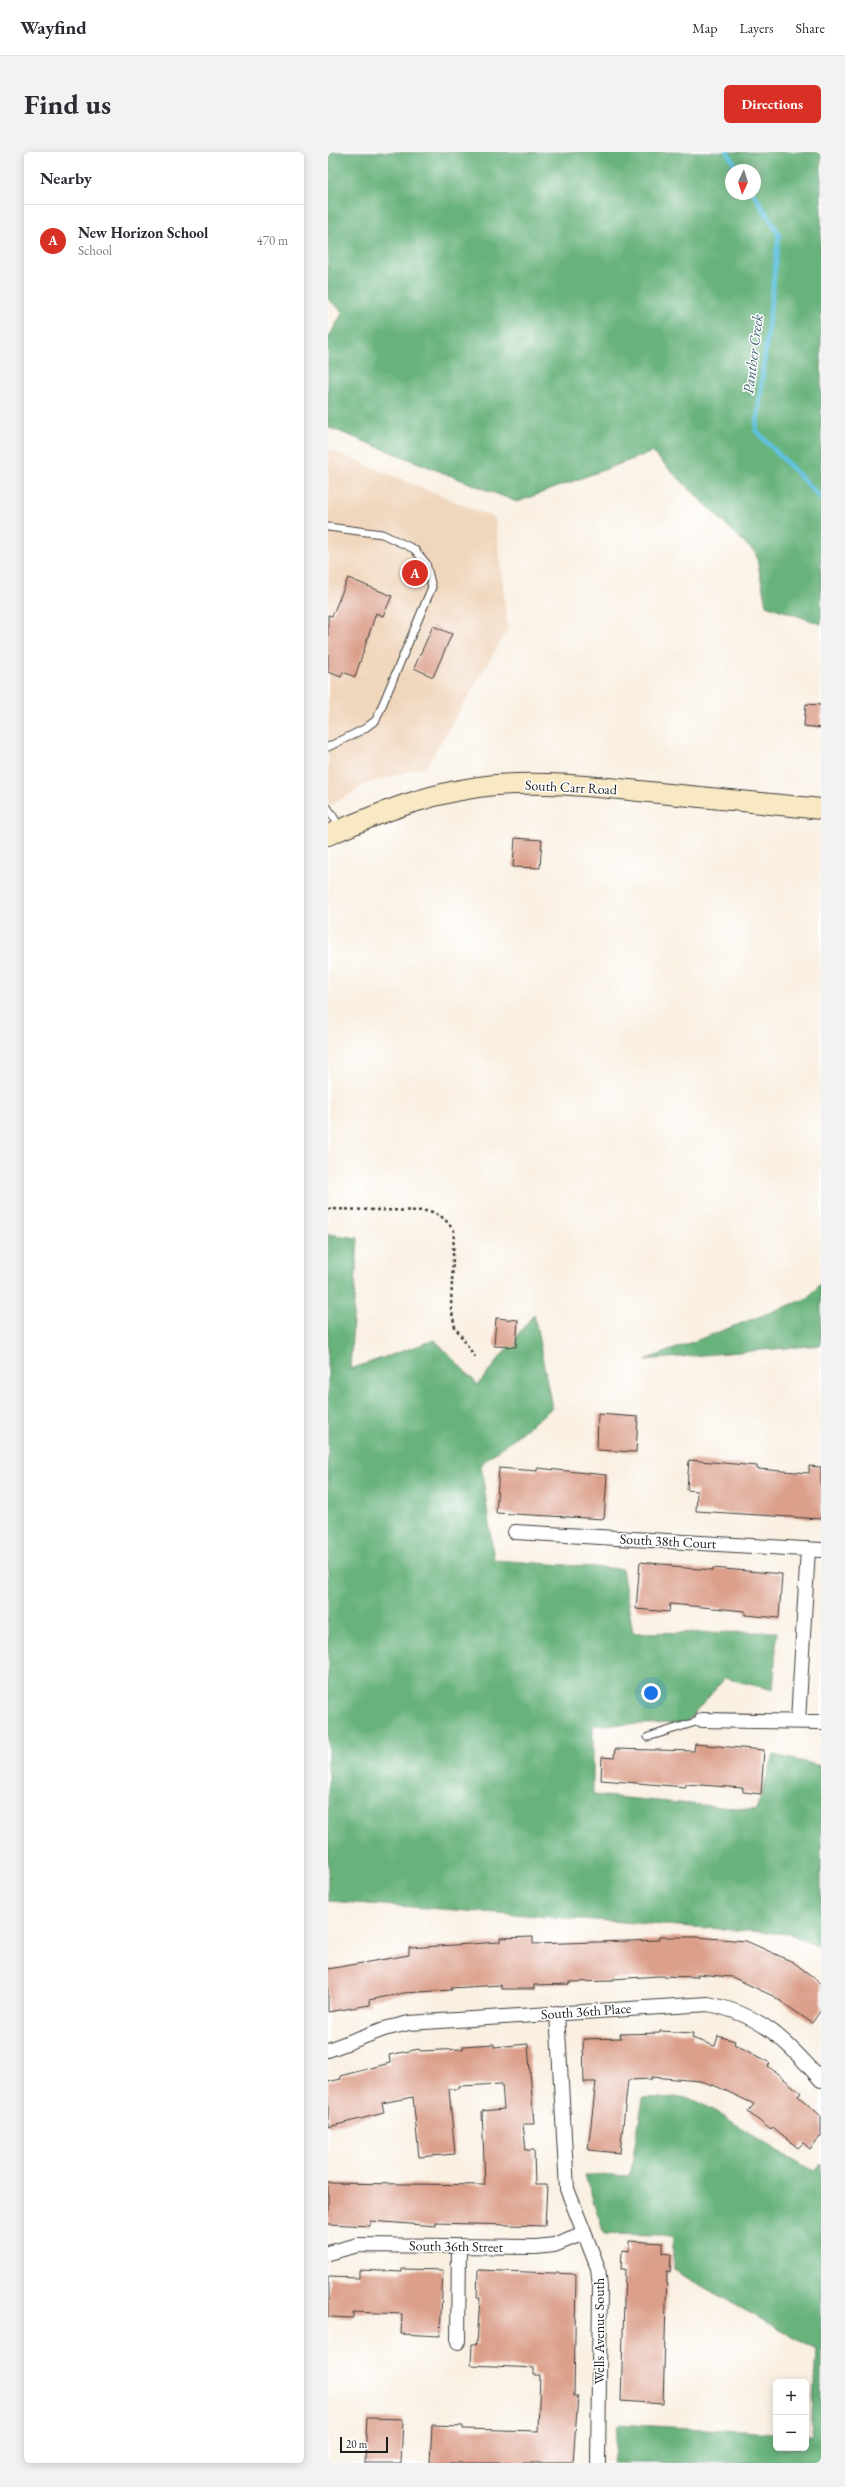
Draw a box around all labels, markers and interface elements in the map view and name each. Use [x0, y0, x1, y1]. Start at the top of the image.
text: Wayfind [20, 15, 87, 40]
text: Map [692, 19, 717, 37]
text: Layers [739, 19, 774, 37]
text: Share [796, 19, 825, 37]
button: Directions [724, 85, 821, 123]
text: Find us [24, 86, 111, 122]
north arrow [725, 164, 761, 200]
text: Nearby [40, 167, 92, 189]
text: New Horizon School [78, 223, 208, 242]
text: A [48, 232, 58, 249]
text: 470 m [257, 232, 288, 249]
text: School [78, 242, 112, 259]
water label: Panther Creek [738, 313, 767, 395]
pin: A [402, 558, 428, 588]
street label: South Carr Road [524, 776, 618, 798]
street label: South 38th Court [619, 1529, 717, 1553]
your location [641, 1683, 661, 1703]
street label: South 36th Place [540, 1999, 632, 2023]
street label: South 36th Street [409, 2236, 504, 2256]
street label: Wells Avenue South [590, 2278, 608, 2384]
map controls [773, 2379, 809, 2451]
button: + [773, 2379, 809, 2415]
button: − [773, 2415, 809, 2451]
scale bar [340, 2435, 388, 2454]
text: 20 m [346, 2437, 367, 2451]

